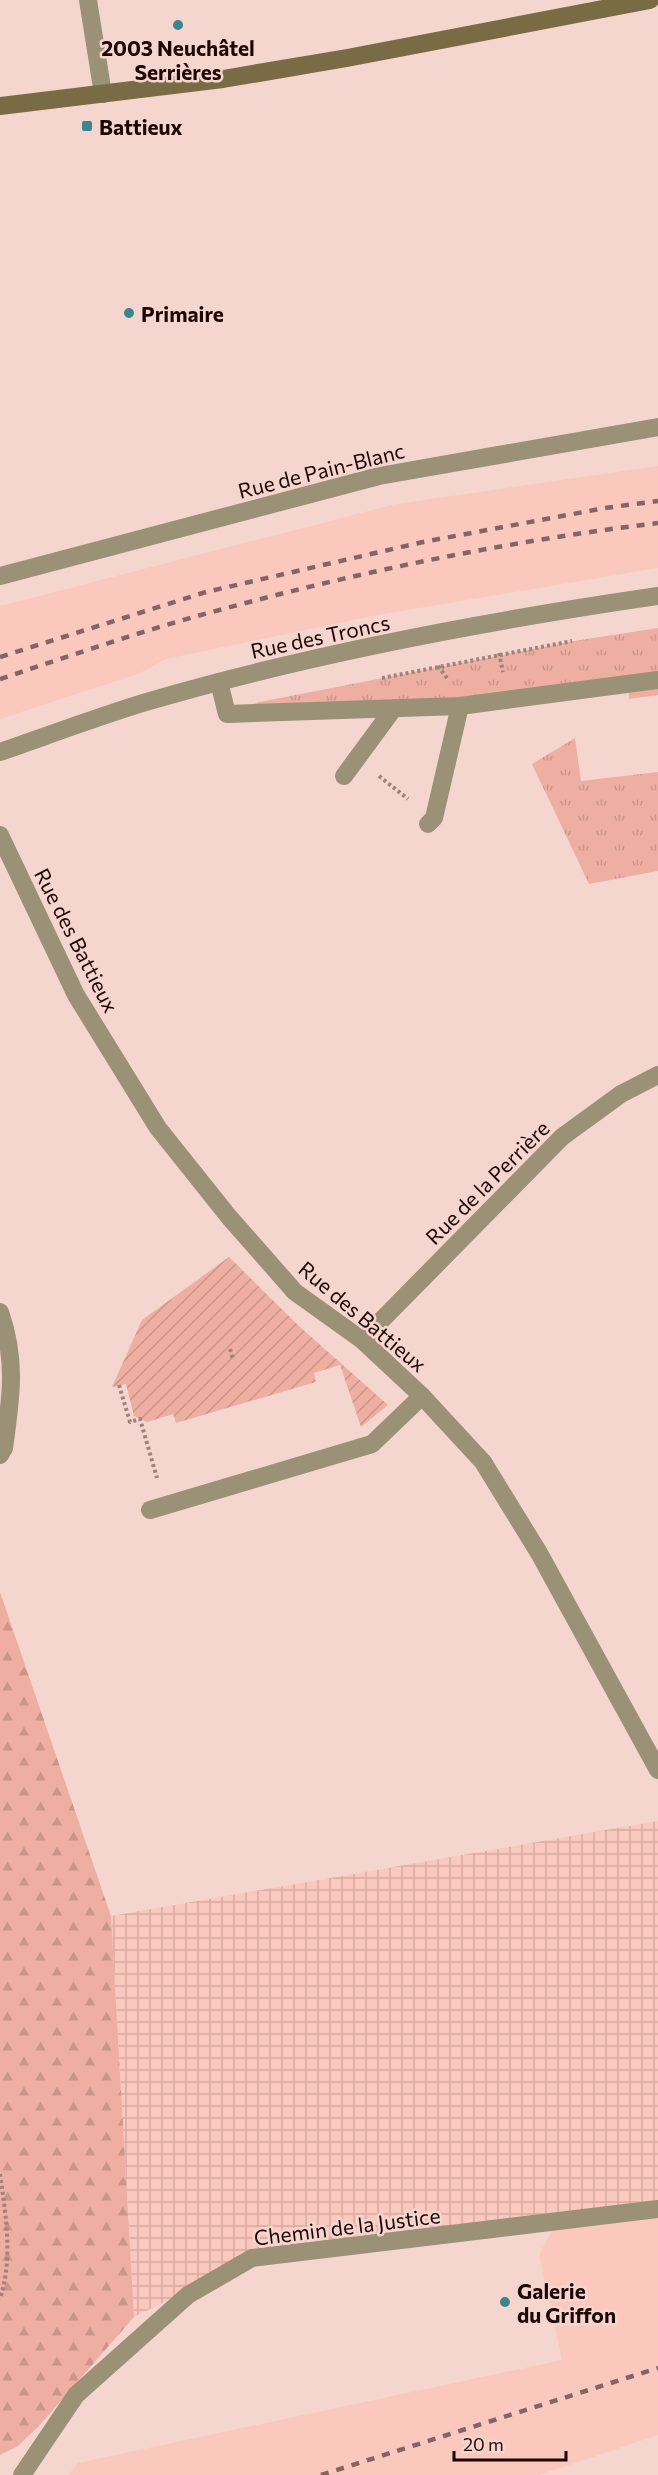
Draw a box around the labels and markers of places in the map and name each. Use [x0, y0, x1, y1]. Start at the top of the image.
marker: 2003 Neuchâtel Serrières [171, 18, 185, 32]
place label: 2003 Neuchâtel Serrières [101, 35, 255, 84]
place label: Battieux [99, 114, 183, 139]
marker: Battieux [80, 119, 94, 133]
place label: Primaire [141, 301, 224, 326]
marker: Primaire [122, 306, 136, 320]
place label: Galerie du Griffon [517, 2278, 616, 2327]
marker: Galerie du Griffon [498, 2295, 512, 2309]

